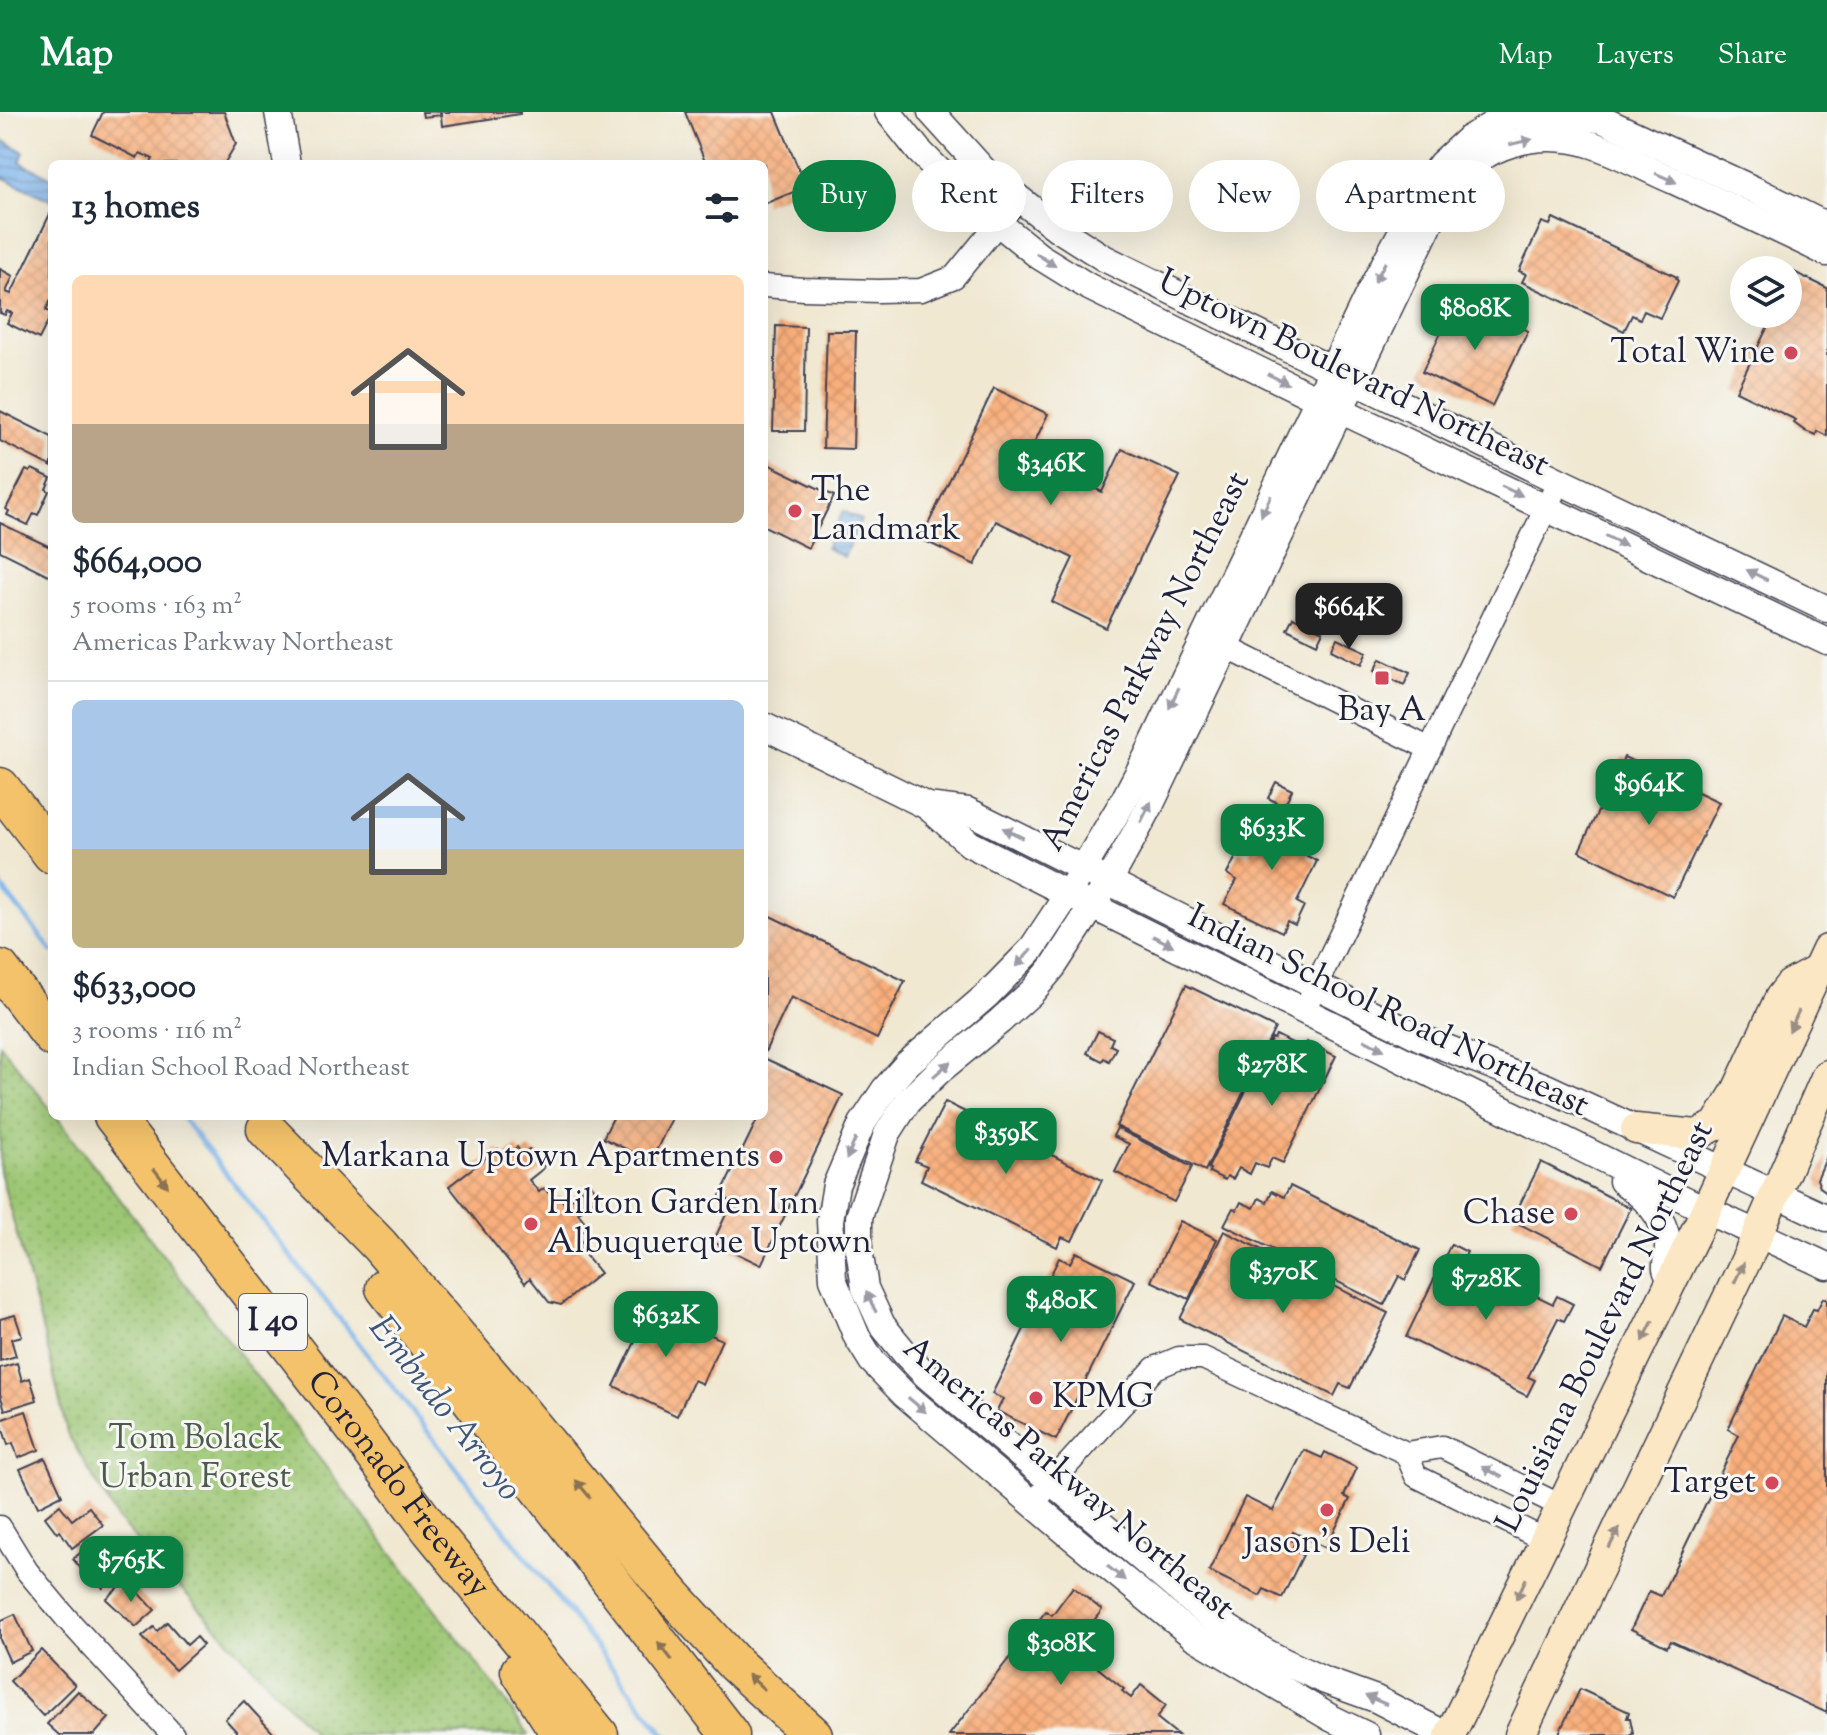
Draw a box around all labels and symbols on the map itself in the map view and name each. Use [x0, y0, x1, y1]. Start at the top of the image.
one-way arrow [1509, 135, 1534, 148]
one-way arrow [1654, 171, 1677, 184]
one-way arrow [1036, 253, 1057, 268]
street label: Uptown Boulevard Northeast [1149, 258, 1558, 491]
one-way arrow [1373, 260, 1386, 283]
pin: $808K [1419, 284, 1531, 352]
place label: Total Wine [1611, 329, 1775, 378]
marker: Total Wine [1782, 344, 1800, 362]
one-way arrow [1266, 372, 1289, 386]
pin: $346K [995, 439, 1107, 507]
street label: Americas Parkway Northeast [1029, 463, 1263, 860]
place label: The Landmark [811, 467, 961, 555]
one-way arrow [1500, 484, 1524, 498]
one-way arrow [1259, 494, 1273, 517]
marker: The Landmark [786, 502, 804, 520]
one-way arrow [1604, 534, 1628, 548]
one-way arrow [1745, 568, 1768, 582]
pin: $664K [1293, 583, 1405, 651]
marker: Bay A [1373, 669, 1391, 687]
one-way arrow [1167, 686, 1181, 710]
place label: Bay A [1338, 687, 1426, 736]
pin: $964K [1593, 759, 1705, 827]
one-way arrow [1139, 801, 1153, 823]
pin: $633K [1216, 804, 1328, 872]
one-way arrow [1001, 826, 1025, 840]
street label: Indian School Road Northeast [1179, 893, 1597, 1131]
one-way arrow [1151, 934, 1175, 948]
one-way arrow [1015, 948, 1033, 967]
one-way arrow [1787, 1009, 1801, 1032]
one-way arrow [1362, 1038, 1385, 1052]
pin: $278K [1216, 1040, 1328, 1108]
one-way arrow [931, 1061, 951, 1078]
pin: $359K [950, 1108, 1062, 1176]
street label: Louisiana Boulevard Northeast [1485, 1113, 1727, 1541]
place label: Markana Uptown Apartments [321, 1133, 760, 1182]
one-way arrow [844, 1137, 858, 1160]
marker: Markana Uptown Apartments [767, 1148, 785, 1166]
one-way arrow [153, 1168, 169, 1188]
place label: Hilton Garden Inn Albuquerque Uptown [547, 1180, 872, 1268]
place label: Chase [1463, 1190, 1555, 1239]
marker: Chase [1562, 1205, 1580, 1223]
marker: Hilton Garden Inn Albuquerque Uptown [522, 1215, 540, 1233]
pin: $370K [1227, 1247, 1339, 1315]
pin: $728K [1430, 1254, 1542, 1322]
one-way arrow [1732, 1262, 1746, 1285]
pin: $480K [1005, 1276, 1117, 1344]
one-way arrow [864, 1290, 878, 1314]
pin: $632K [610, 1291, 722, 1359]
road number: I 40 [239, 1294, 307, 1350]
water label: Embudo Arroyo [355, 1305, 533, 1513]
one-way arrow [1641, 1319, 1654, 1342]
street label: Americas Parkway Northeast [891, 1325, 1245, 1633]
street label: Coronado Freeway [294, 1360, 502, 1609]
place label: KPMG [1052, 1374, 1154, 1423]
marker: KPMG [1027, 1389, 1045, 1407]
one-way arrow [907, 1396, 927, 1413]
park label: Tom Bolack Urban Forest [99, 1415, 291, 1503]
place label: Target [1663, 1459, 1756, 1508]
one-way arrow [1480, 1465, 1503, 1478]
marker: Target [1763, 1474, 1781, 1492]
one-way arrow [575, 1479, 592, 1499]
marker: Jason's Deli [1318, 1501, 1336, 1519]
place label: Jason's Deli [1242, 1519, 1410, 1568]
one-way arrow [1607, 1527, 1621, 1550]
pin: $765K [75, 1536, 187, 1604]
one-way arrow [1105, 1564, 1125, 1581]
one-way arrow [1514, 1578, 1528, 1601]
pin: $308K [1005, 1619, 1117, 1687]
one-way arrow [657, 1641, 673, 1661]
one-way arrow [746, 1674, 765, 1692]
one-way arrow [1365, 1694, 1388, 1707]

